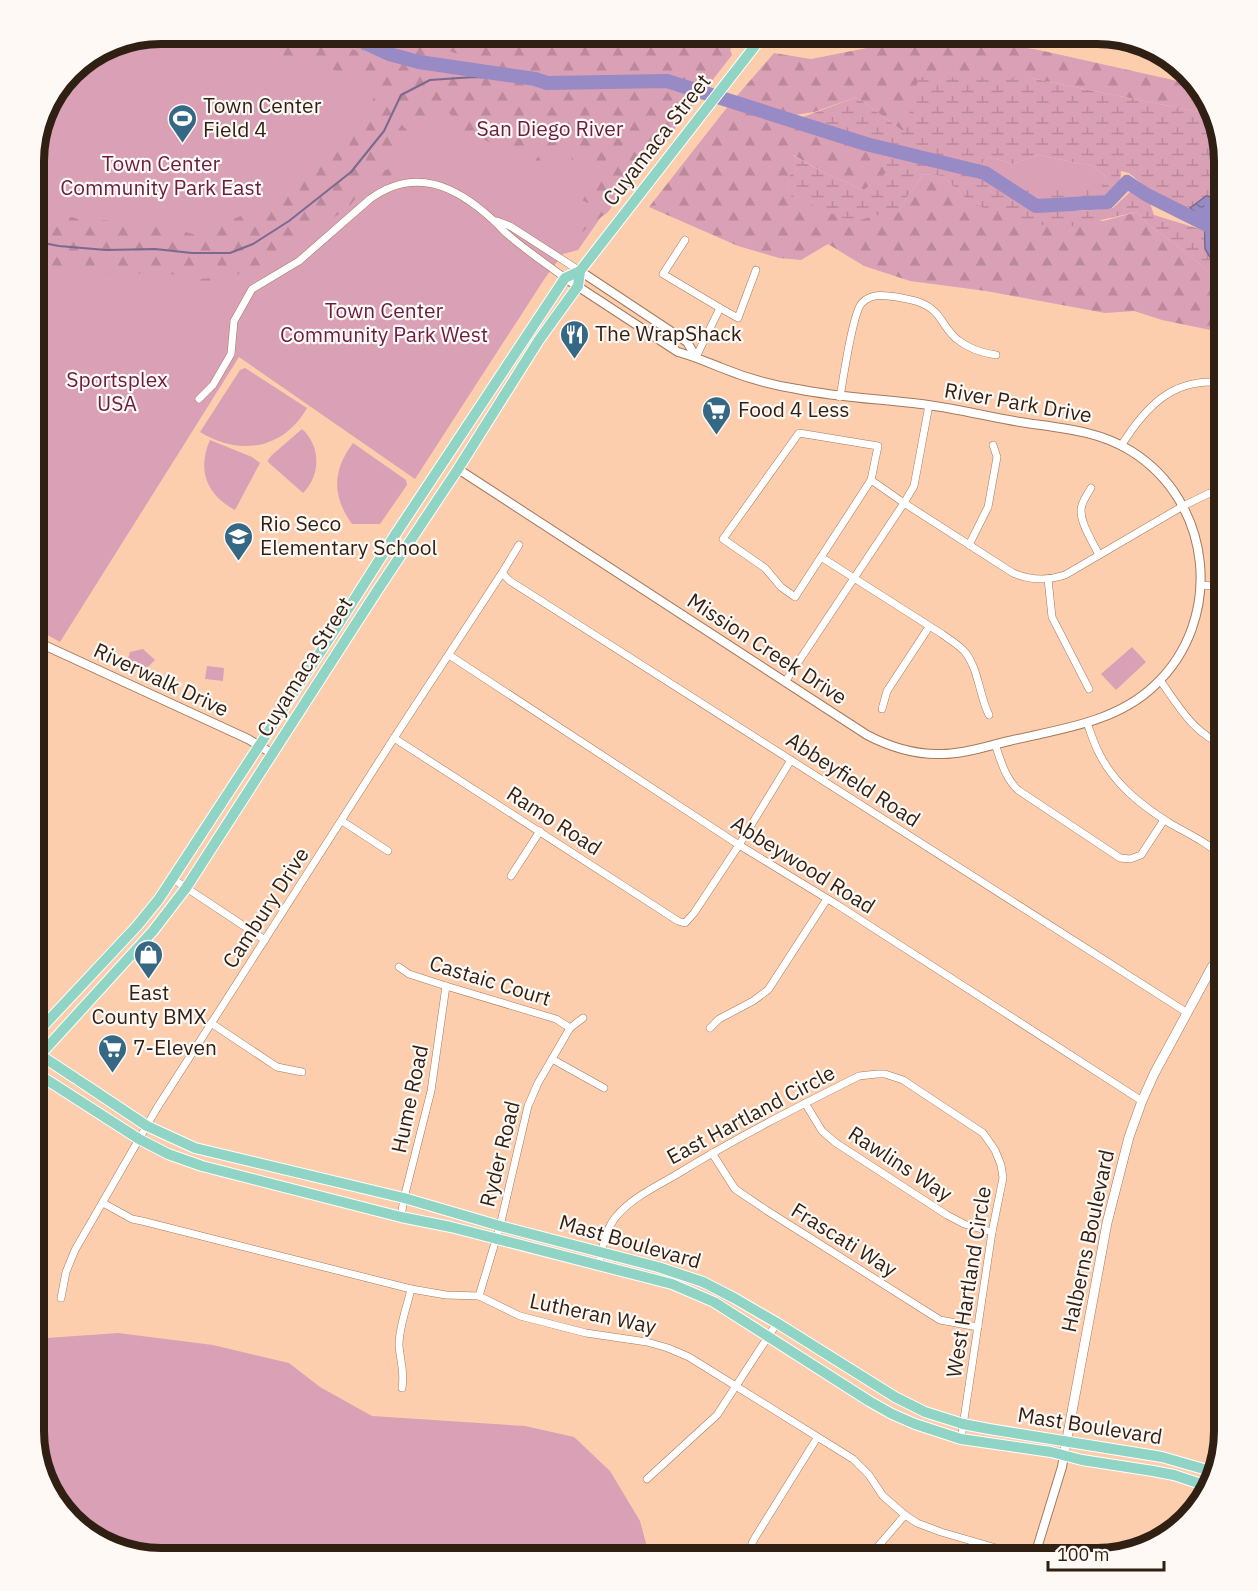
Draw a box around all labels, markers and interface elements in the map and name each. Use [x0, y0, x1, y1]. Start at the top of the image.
street label: Cuyamaca Street [596, 68, 717, 211]
place label: Town Center Field 4 [203, 91, 322, 143]
sports icon: Town Center Field 4 [166, 102, 198, 144]
park label: San Diego River [477, 114, 624, 142]
park label: Town Center Community Park East [60, 149, 262, 201]
park label: Town Center Community Park West [280, 296, 488, 348]
restaurant icon: The WrapShack [558, 318, 590, 360]
place label: The WrapShack [595, 319, 742, 347]
park label: Sportsplex USA [66, 365, 168, 417]
street label: River Park Drive [942, 375, 1094, 429]
supermarket icon: Food 4 Less [701, 394, 733, 436]
place label: Food 4 Less [738, 395, 850, 423]
place label: Rio Seco Elementary School [260, 509, 437, 561]
school or university icon: Rio Seco Elementary School [223, 520, 255, 562]
street label: Mission Creek Drive [682, 586, 853, 710]
street label: Cuyamaca Street [250, 591, 358, 742]
street label: Riverwalk Drive [89, 636, 233, 723]
street label: Abbeyfield Road [781, 725, 926, 833]
street label: Ramo Road [502, 779, 607, 861]
street label: Abbeywood Road [726, 809, 881, 920]
street label: Cambury Drive [216, 842, 315, 973]
shop icon: East County BMX [133, 938, 165, 980]
street label: Castaic Court [426, 948, 554, 1012]
place label: East County BMX [91, 978, 207, 1030]
supermarket icon: 7-Eleven [96, 1032, 128, 1074]
place label: 7-Eleven [133, 1033, 217, 1061]
street label: Hume Road [384, 1042, 434, 1155]
street label: East Hartland Circle [661, 1058, 840, 1170]
street label: Ryder Road [472, 1098, 526, 1210]
street label: Rawlins Way [843, 1119, 958, 1208]
street label: Halberns Boulevard [1054, 1147, 1120, 1335]
street label: West Hartland Circle [939, 1184, 997, 1379]
street label: Frascati Way [786, 1196, 903, 1283]
street label: Mast Boulevard [556, 1207, 704, 1275]
street label: Lutheran Way [527, 1286, 660, 1340]
street label: Mast Boulevard [1016, 1400, 1165, 1450]
scale bar [1048, 1534, 1164, 1572]
text: 100 m [1057, 1543, 1109, 1566]

